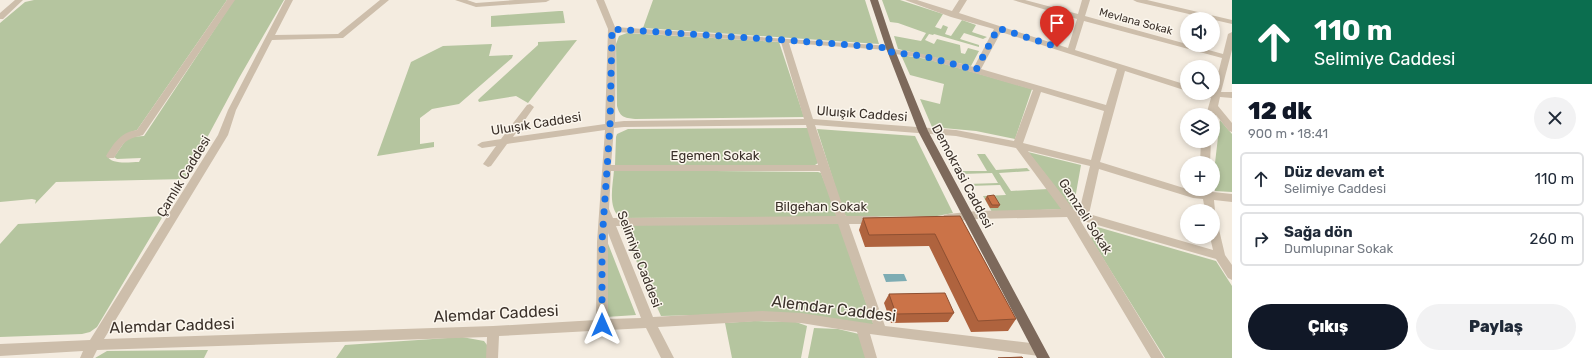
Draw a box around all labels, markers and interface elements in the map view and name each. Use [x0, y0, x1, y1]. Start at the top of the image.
street label: Mevlana Sokak [1098, 5, 1174, 38]
pin [1040, 6, 1074, 47]
icon: arrive [1046, 12, 1068, 34]
map controls [1180, 12, 1220, 244]
button: sound [1180, 12, 1220, 52]
text: 110 m [1314, 14, 1392, 47]
icon: ahead [1248, 16, 1300, 68]
text: Selimiye Caddesi [1314, 48, 1455, 70]
button: search [1180, 60, 1220, 100]
text: 12 dk [1248, 97, 1312, 125]
button: close [1534, 97, 1576, 139]
street label: Uluışık Caddesi [816, 103, 908, 124]
button: layers [1180, 108, 1220, 148]
street label: Uluışık Caddesi [490, 109, 582, 138]
street label: Demokrasi Caddesi [929, 122, 996, 231]
text: 900 m · 18:41 [1248, 126, 1328, 141]
street label: Çamlık Caddesi [153, 133, 214, 219]
street label: Egemen Sokak [671, 148, 760, 164]
button: + [1180, 156, 1220, 196]
text: Düz devam et [1284, 163, 1384, 181]
icon: ahead [1250, 168, 1272, 190]
text: 110 m [1535, 170, 1574, 188]
street label: Gamzeli Sokak [1056, 176, 1116, 257]
text: Selimiye Caddesi [1284, 181, 1386, 196]
street label: Bilgehan Sokak [775, 199, 867, 215]
button: − [1180, 204, 1220, 244]
street label: Selimiye Caddesi [614, 209, 665, 310]
text: Sağa dön [1284, 223, 1353, 241]
icon: right [1250, 228, 1272, 250]
text: 260 m [1530, 230, 1574, 248]
text: Dumlupınar Sokak [1284, 241, 1393, 256]
street label: Alemdar Caddesi [771, 291, 897, 326]
street label: Alemdar Caddesi [433, 301, 559, 326]
position arrow [581, 304, 623, 346]
button: Çıkış [1248, 304, 1408, 350]
button: Paylaş [1416, 304, 1576, 350]
street label: Alemdar Caddesi [109, 314, 235, 337]

